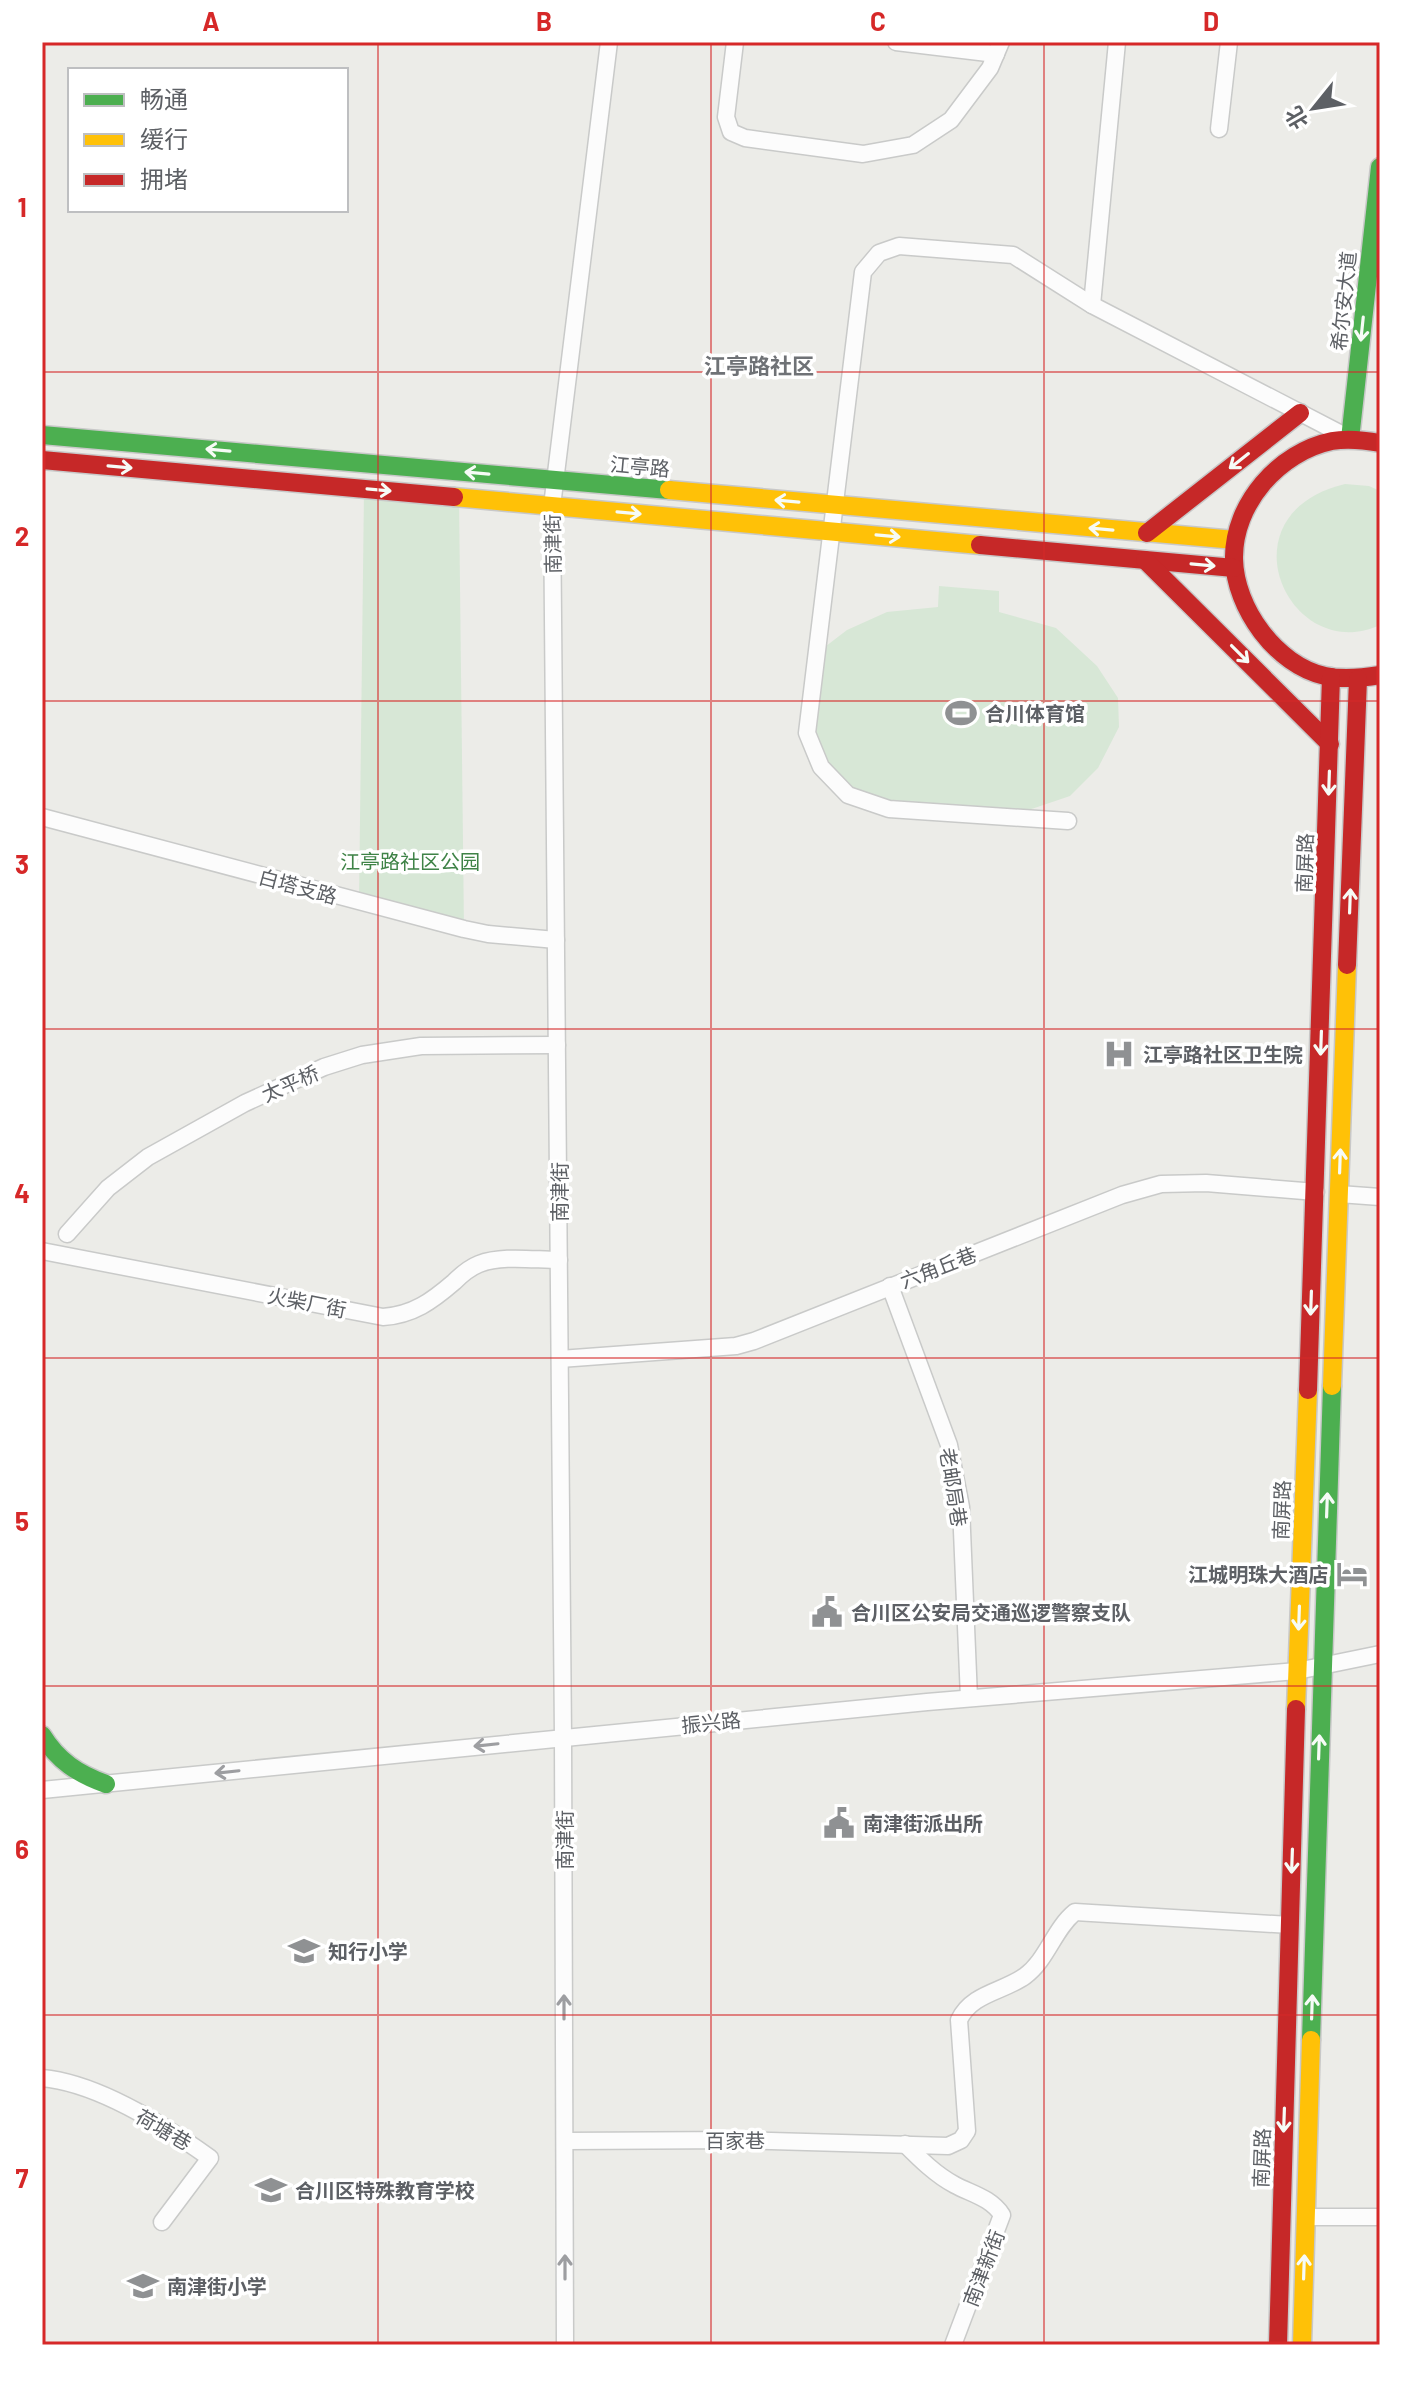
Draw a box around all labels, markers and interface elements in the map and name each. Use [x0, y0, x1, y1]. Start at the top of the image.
text: A [202, 5, 220, 36]
text: B [536, 5, 552, 36]
text: C [870, 5, 886, 36]
text: D [1203, 5, 1219, 36]
legend [68, 68, 348, 212]
north arrow [1274, 68, 1354, 148]
text: 畅通 [140, 84, 188, 113]
text: 北 [1279, 102, 1313, 135]
text: 缓行 [140, 124, 188, 153]
text: 拥堵 [140, 164, 188, 193]
text: 1 [17, 191, 27, 222]
street label: 希尔安大道 [1326, 250, 1360, 352]
one-way arrow [1355, 315, 1370, 341]
district label: 江亭路社区 [704, 352, 814, 378]
one-way arrow [205, 443, 232, 458]
street label: 江亭路 [609, 451, 671, 481]
one-way arrow [1229, 452, 1250, 470]
one-way arrow [106, 460, 133, 475]
one-way arrow [464, 465, 491, 480]
one-way arrow [365, 483, 392, 498]
one-way arrow [774, 493, 801, 508]
one-way arrow [615, 506, 642, 521]
street label: 南津街 [539, 514, 565, 574]
text: 2 [15, 520, 29, 551]
one-way arrow [1088, 521, 1115, 536]
one-way arrow [874, 529, 901, 544]
one-way arrow [1189, 558, 1216, 573]
one-way arrow [1230, 644, 1249, 663]
sports icon: 合川体育馆 [944, 696, 978, 730]
place label: 合川体育馆 [985, 701, 1085, 725]
one-way arrow [1321, 769, 1336, 796]
street label: 南屏路 [1291, 833, 1317, 893]
text: 3 [15, 848, 29, 879]
park label: 江亭路社区公园 [340, 849, 480, 873]
street label: 白塔支路 [256, 864, 340, 908]
one-way arrow [1342, 888, 1357, 915]
one-way arrow [1313, 1029, 1328, 1056]
hospital icon: 江亭路社区卫生院 [1102, 1037, 1136, 1071]
place label: 江亭路社区卫生院 [1143, 1042, 1303, 1066]
street label: 太平桥 [258, 1060, 322, 1106]
one-way arrow [1333, 1148, 1348, 1175]
street label: 南津街 [547, 1162, 571, 1222]
text: 4 [14, 1177, 30, 1208]
street label: 六角丘巷 [896, 1241, 980, 1293]
street label: 火柴厂街 [265, 1283, 349, 1321]
one-way arrow [1304, 1289, 1319, 1316]
street label: 老邮局巷 [936, 1446, 972, 1528]
street label: 南屏路 [1268, 1480, 1294, 1540]
one-way arrow [1320, 1492, 1335, 1519]
text: 5 [15, 1505, 29, 1536]
hotel icon: 江城明珠大酒店 [1335, 1557, 1369, 1591]
place label: 江城明珠大酒店 [1188, 1562, 1328, 1586]
public building icon: 合川区公安局交通巡逻警察支队 [810, 1595, 844, 1629]
place label: 合川区公安局交通巡逻警察支队 [851, 1600, 1131, 1624]
one-way arrow [1291, 1605, 1306, 1631]
street label: 振兴路 [680, 1707, 742, 1737]
one-way arrow [1312, 1734, 1327, 1761]
one-way arrow [473, 1737, 500, 1752]
one-way arrow [214, 1764, 241, 1779]
public building icon: 南津街派出所 [822, 1806, 856, 1840]
street label: 南津街 [552, 1810, 576, 1870]
place label: 南津街派出所 [863, 1811, 983, 1835]
text: 6 [15, 1833, 29, 1864]
one-way arrow [1284, 1847, 1299, 1874]
school or university icon: 知行小学 [287, 1934, 321, 1968]
place label: 知行小学 [328, 1939, 408, 1963]
one-way arrow [556, 1994, 572, 2021]
one-way arrow [1304, 1994, 1319, 2021]
street label: 荷塘巷 [132, 2104, 196, 2154]
one-way arrow [1277, 2106, 1292, 2133]
street label: 百家巷 [705, 2128, 765, 2152]
street label: 南屏路 [1248, 2128, 1274, 2188]
text: 7 [16, 2162, 29, 2193]
school or university icon: 合川区特殊教育学校 [254, 2173, 288, 2207]
place label: 合川区特殊教育学校 [295, 2178, 475, 2202]
street label: 南津新街 [957, 2226, 1009, 2310]
one-way arrow [557, 2254, 573, 2281]
one-way arrow [1297, 2254, 1312, 2281]
school or university icon: 南津街小学 [126, 2269, 160, 2303]
place label: 南津街小学 [167, 2274, 267, 2298]

